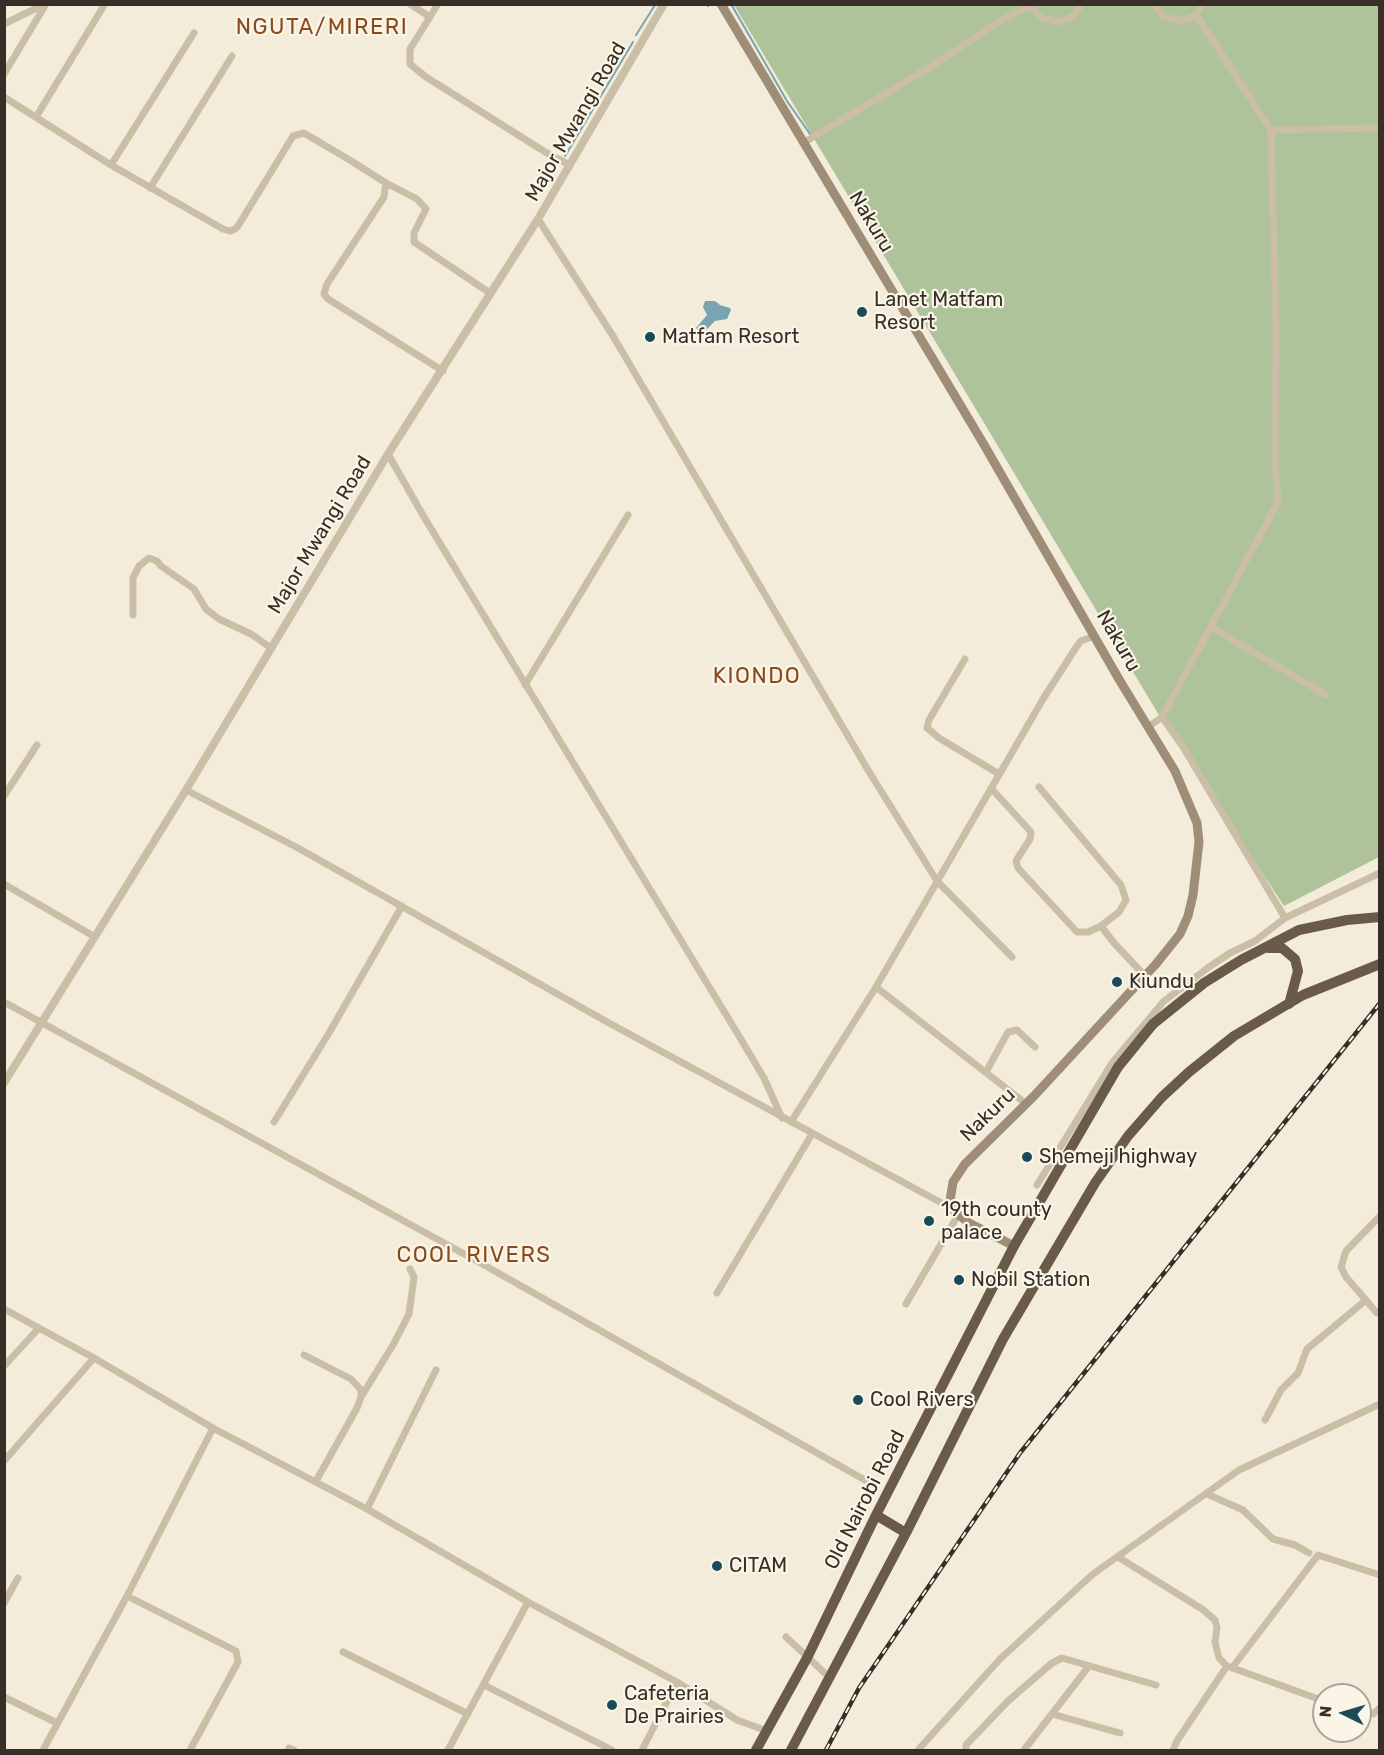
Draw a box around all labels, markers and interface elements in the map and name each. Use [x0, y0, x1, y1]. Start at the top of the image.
district label: NGUTA/MIRERI [236, 15, 408, 41]
street label: Major Mwangi Road [521, 38, 631, 206]
street label: Nakuru [843, 187, 899, 257]
place label: Lanet Matfam Resort [874, 288, 1003, 335]
marker: Lanet Matfam Resort [855, 305, 869, 319]
place label: Matfam Resort [662, 325, 799, 349]
marker: Matfam Resort [643, 330, 657, 344]
street label: Major Mwangi Road [263, 452, 377, 618]
street label: Nakuru [1091, 606, 1145, 676]
district label: KIONDO [713, 664, 801, 690]
place label: Kiundu [1129, 970, 1194, 994]
marker: Kiundu [1110, 975, 1124, 989]
street label: Nakuru [956, 1083, 1020, 1147]
place label: Shemeji highway [1039, 1145, 1197, 1169]
marker: Shemeji highway [1020, 1150, 1034, 1164]
place label: 19th county palace [941, 1198, 1052, 1245]
marker: 19th county palace [922, 1214, 936, 1228]
district label: COOL RIVERS [397, 1243, 551, 1269]
place label: Nobil Station [971, 1268, 1090, 1292]
marker: Nobil Station [952, 1273, 966, 1287]
place label: Cool Rivers [870, 1388, 974, 1412]
marker: Cool Rivers [851, 1393, 865, 1407]
street label: Old Nairobi Road [820, 1426, 910, 1574]
place label: CITAM [729, 1554, 787, 1578]
marker: CITAM [710, 1559, 724, 1573]
place label: Cafeteria De Prairies [624, 1682, 724, 1729]
north arrow [1312, 1683, 1372, 1743]
marker: Cafeteria De Prairies [605, 1698, 619, 1712]
text: N [1316, 1705, 1336, 1718]

